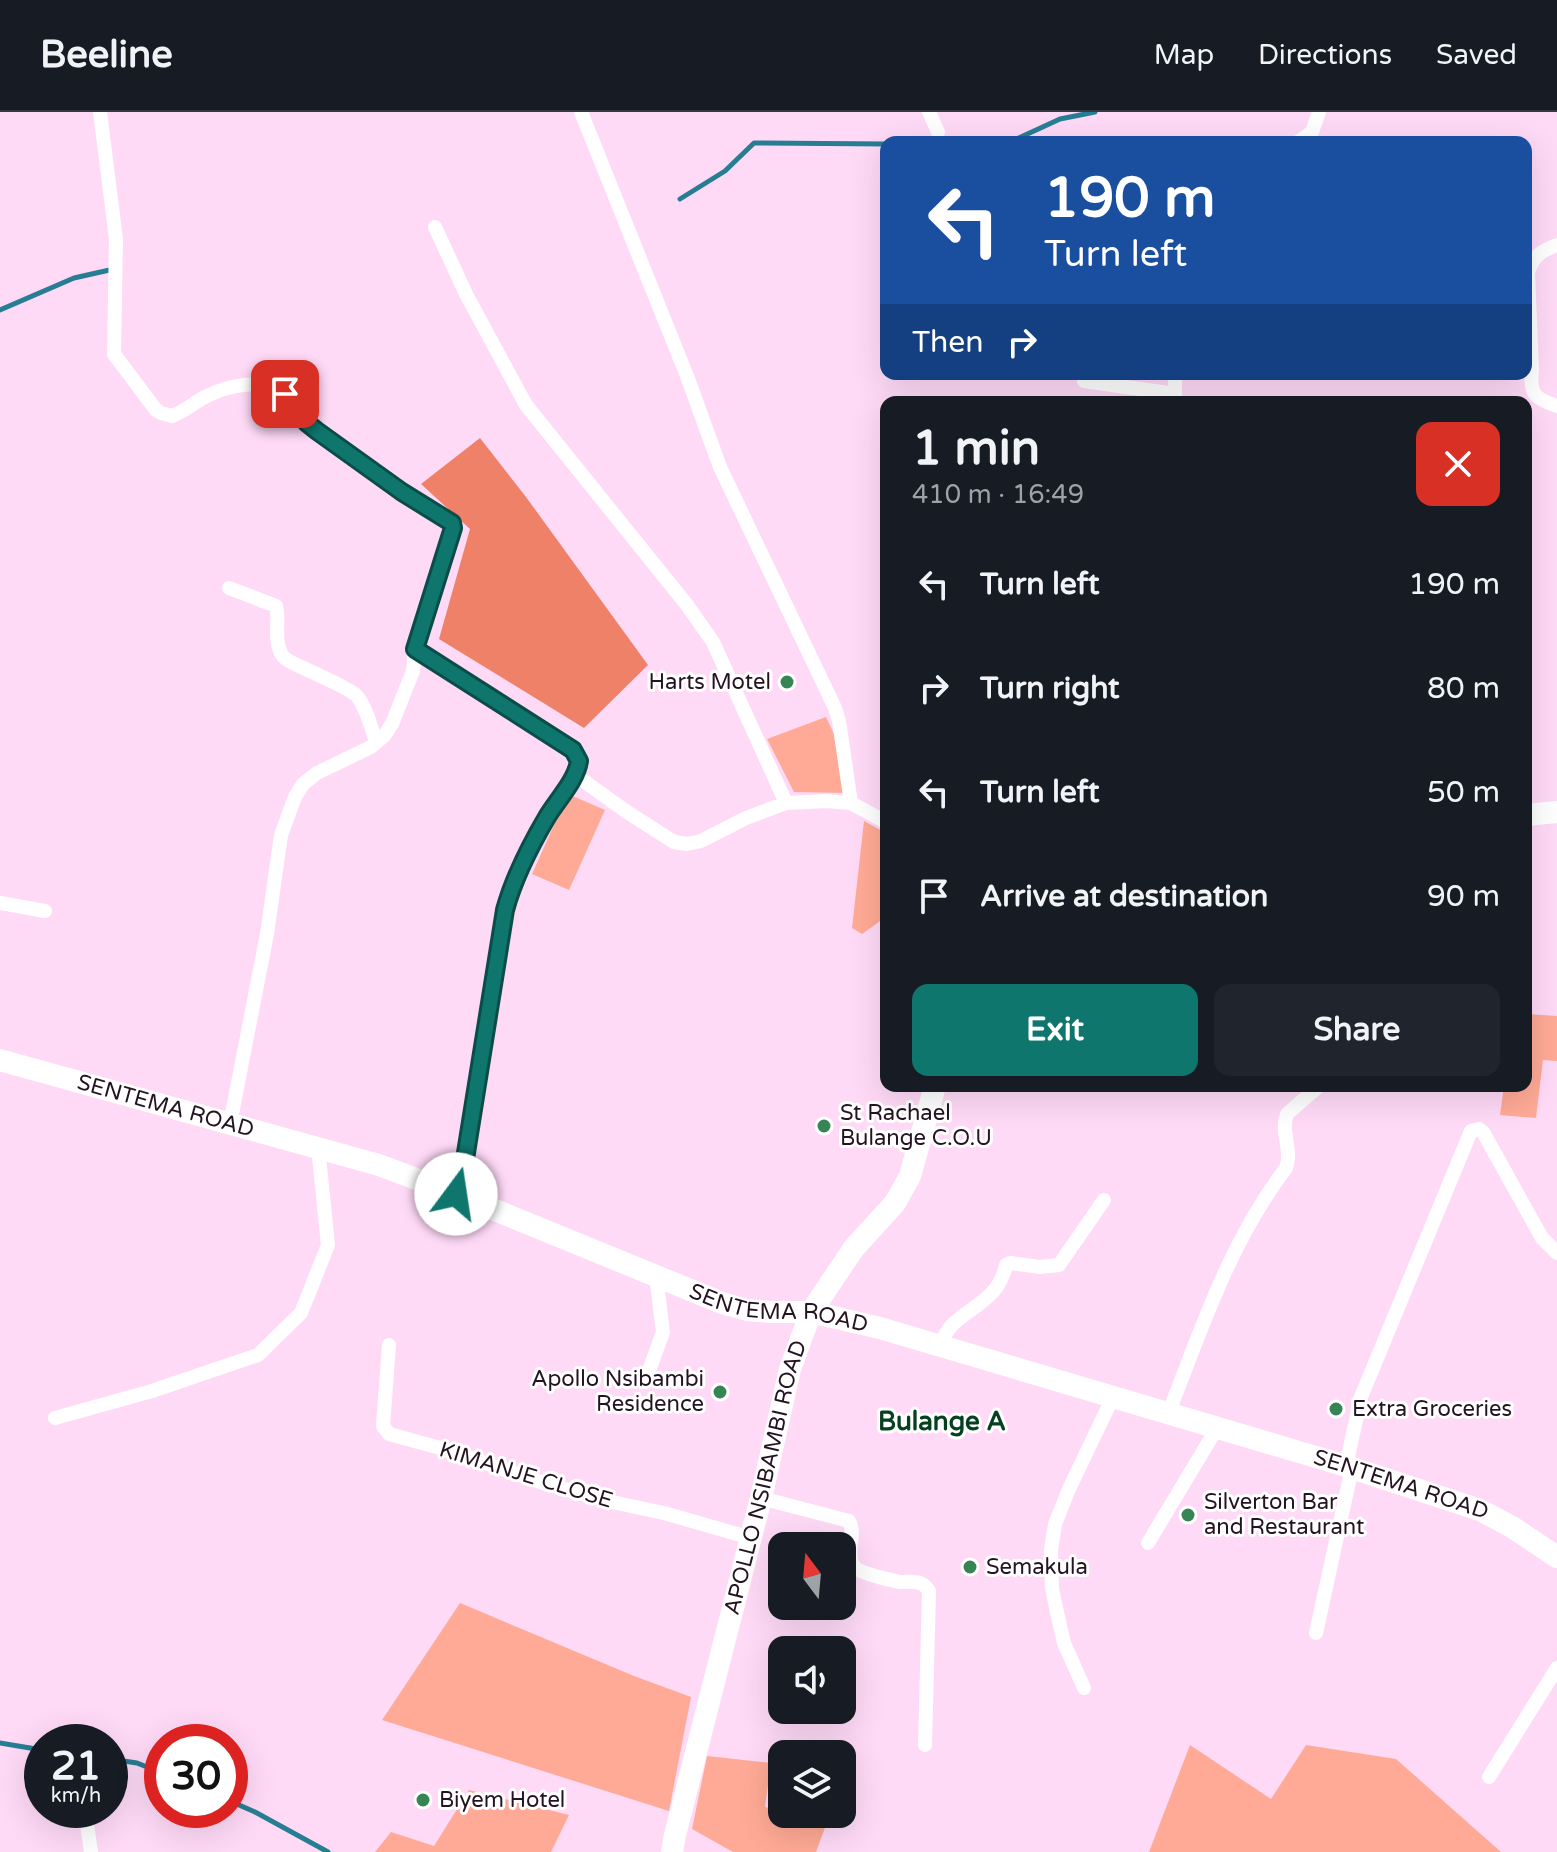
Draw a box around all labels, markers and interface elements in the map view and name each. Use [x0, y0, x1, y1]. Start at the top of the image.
text: Beeline [40, 32, 173, 78]
text: Map [1154, 38, 1214, 72]
text: Directions [1258, 38, 1392, 72]
text: Saved [1436, 38, 1517, 72]
text: 190 m [1044, 165, 1215, 232]
icon: left [912, 168, 1016, 272]
text: Turn left [1044, 233, 1187, 276]
icon: right [1000, 320, 1044, 364]
text: Then [912, 324, 984, 361]
pin [251, 360, 319, 428]
icon: arrive [263, 372, 307, 416]
text: 1 min [912, 420, 1040, 478]
button: close [1416, 422, 1500, 506]
text: 410 m · 16:49 [912, 479, 1084, 510]
icon: left [912, 562, 956, 606]
text: Turn left [980, 566, 1099, 603]
text: 190 m [1408, 566, 1500, 603]
icon: right [912, 666, 956, 710]
place label: Harts Motel [649, 669, 771, 695]
text: Turn right [980, 670, 1120, 707]
text: 80 m [1427, 670, 1500, 707]
marker: Harts Motel [778, 673, 796, 691]
icon: left [912, 770, 956, 814]
text: Turn left [980, 774, 1099, 811]
text: 50 m [1427, 774, 1500, 811]
icon: arrive [912, 874, 956, 918]
text: Arrive at destination [980, 878, 1268, 915]
text: 90 m [1427, 878, 1500, 915]
button: Exit [912, 984, 1198, 1076]
button: Share [1214, 984, 1500, 1076]
street label: SENTEMA ROAD [74, 1069, 257, 1143]
place label: St Rachael Bulange C.O.U [840, 1100, 992, 1151]
marker: St Rachael Bulange C.O.U [815, 1117, 833, 1135]
position arrow [414, 1152, 498, 1236]
street label: SENTEMA ROAD [685, 1278, 871, 1338]
street label: APOLLO NSIBAMBI ROAD [719, 1337, 812, 1618]
place label: Apollo Nsibambi Residence [531, 1366, 704, 1417]
marker: Apollo Nsibambi Residence [711, 1383, 729, 1401]
place label: Extra Groceries [1352, 1396, 1512, 1422]
marker: Extra Groceries [1327, 1400, 1345, 1418]
district label: Bulange A [878, 1406, 1006, 1437]
street label: KIMANJE CLOSE [436, 1436, 616, 1514]
street label: SENTEMA ROAD [1311, 1444, 1492, 1525]
place label: Silverton Bar and Restaurant [1204, 1489, 1364, 1540]
marker: Silverton Bar and Restaurant [1179, 1506, 1197, 1524]
north arrow [768, 1532, 856, 1620]
map controls [768, 1532, 856, 1828]
place label: Semakula [986, 1554, 1088, 1580]
marker: Semakula [961, 1558, 979, 1576]
button: sound [768, 1636, 856, 1724]
speed limit sign: 30 [144, 1724, 248, 1828]
button: layers [768, 1740, 856, 1828]
text: 21 [51, 1742, 101, 1790]
text: km/h [51, 1784, 101, 1808]
place label: Biyem Hotel [439, 1787, 565, 1813]
marker: Biyem Hotel [414, 1791, 432, 1809]

